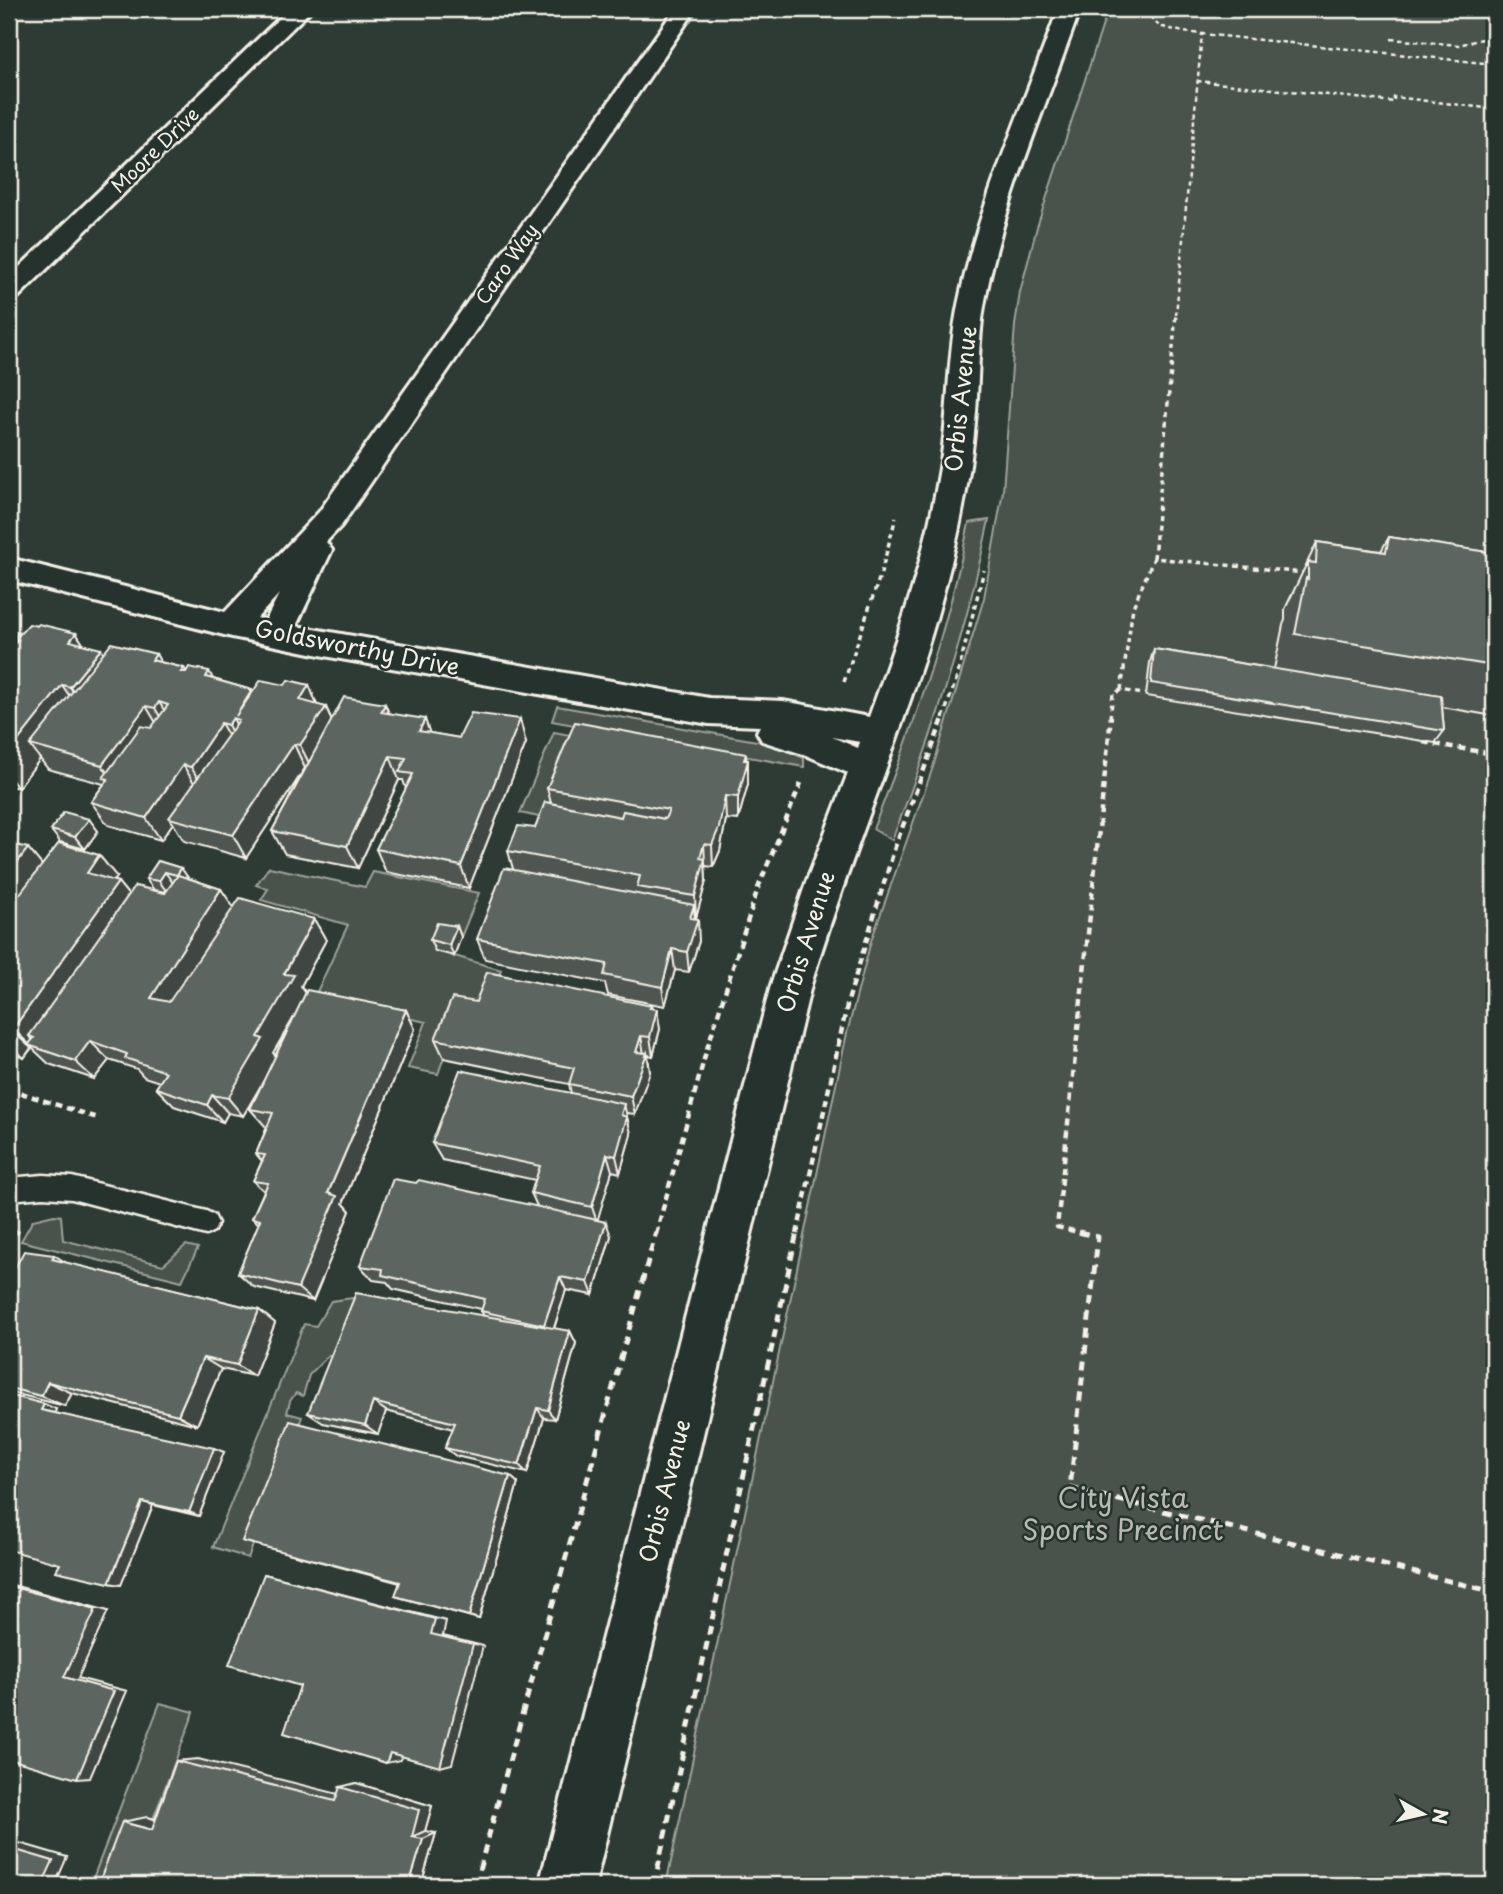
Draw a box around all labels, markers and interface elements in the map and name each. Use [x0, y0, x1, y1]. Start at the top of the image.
street label: Moore Drive [104, 100, 205, 199]
street label: Caro Way [468, 217, 544, 310]
street label: Orbis Avenue [934, 324, 985, 474]
street label: Goldsworthy Drive [252, 610, 463, 684]
street label: Orbis Avenue [766, 866, 843, 1017]
street label: Orbis Avenue [629, 1415, 698, 1566]
park label: City Vista Sports Precinct [1022, 1475, 1224, 1550]
north arrow [1388, 1778, 1458, 1848]
text: N [1426, 1807, 1456, 1826]

